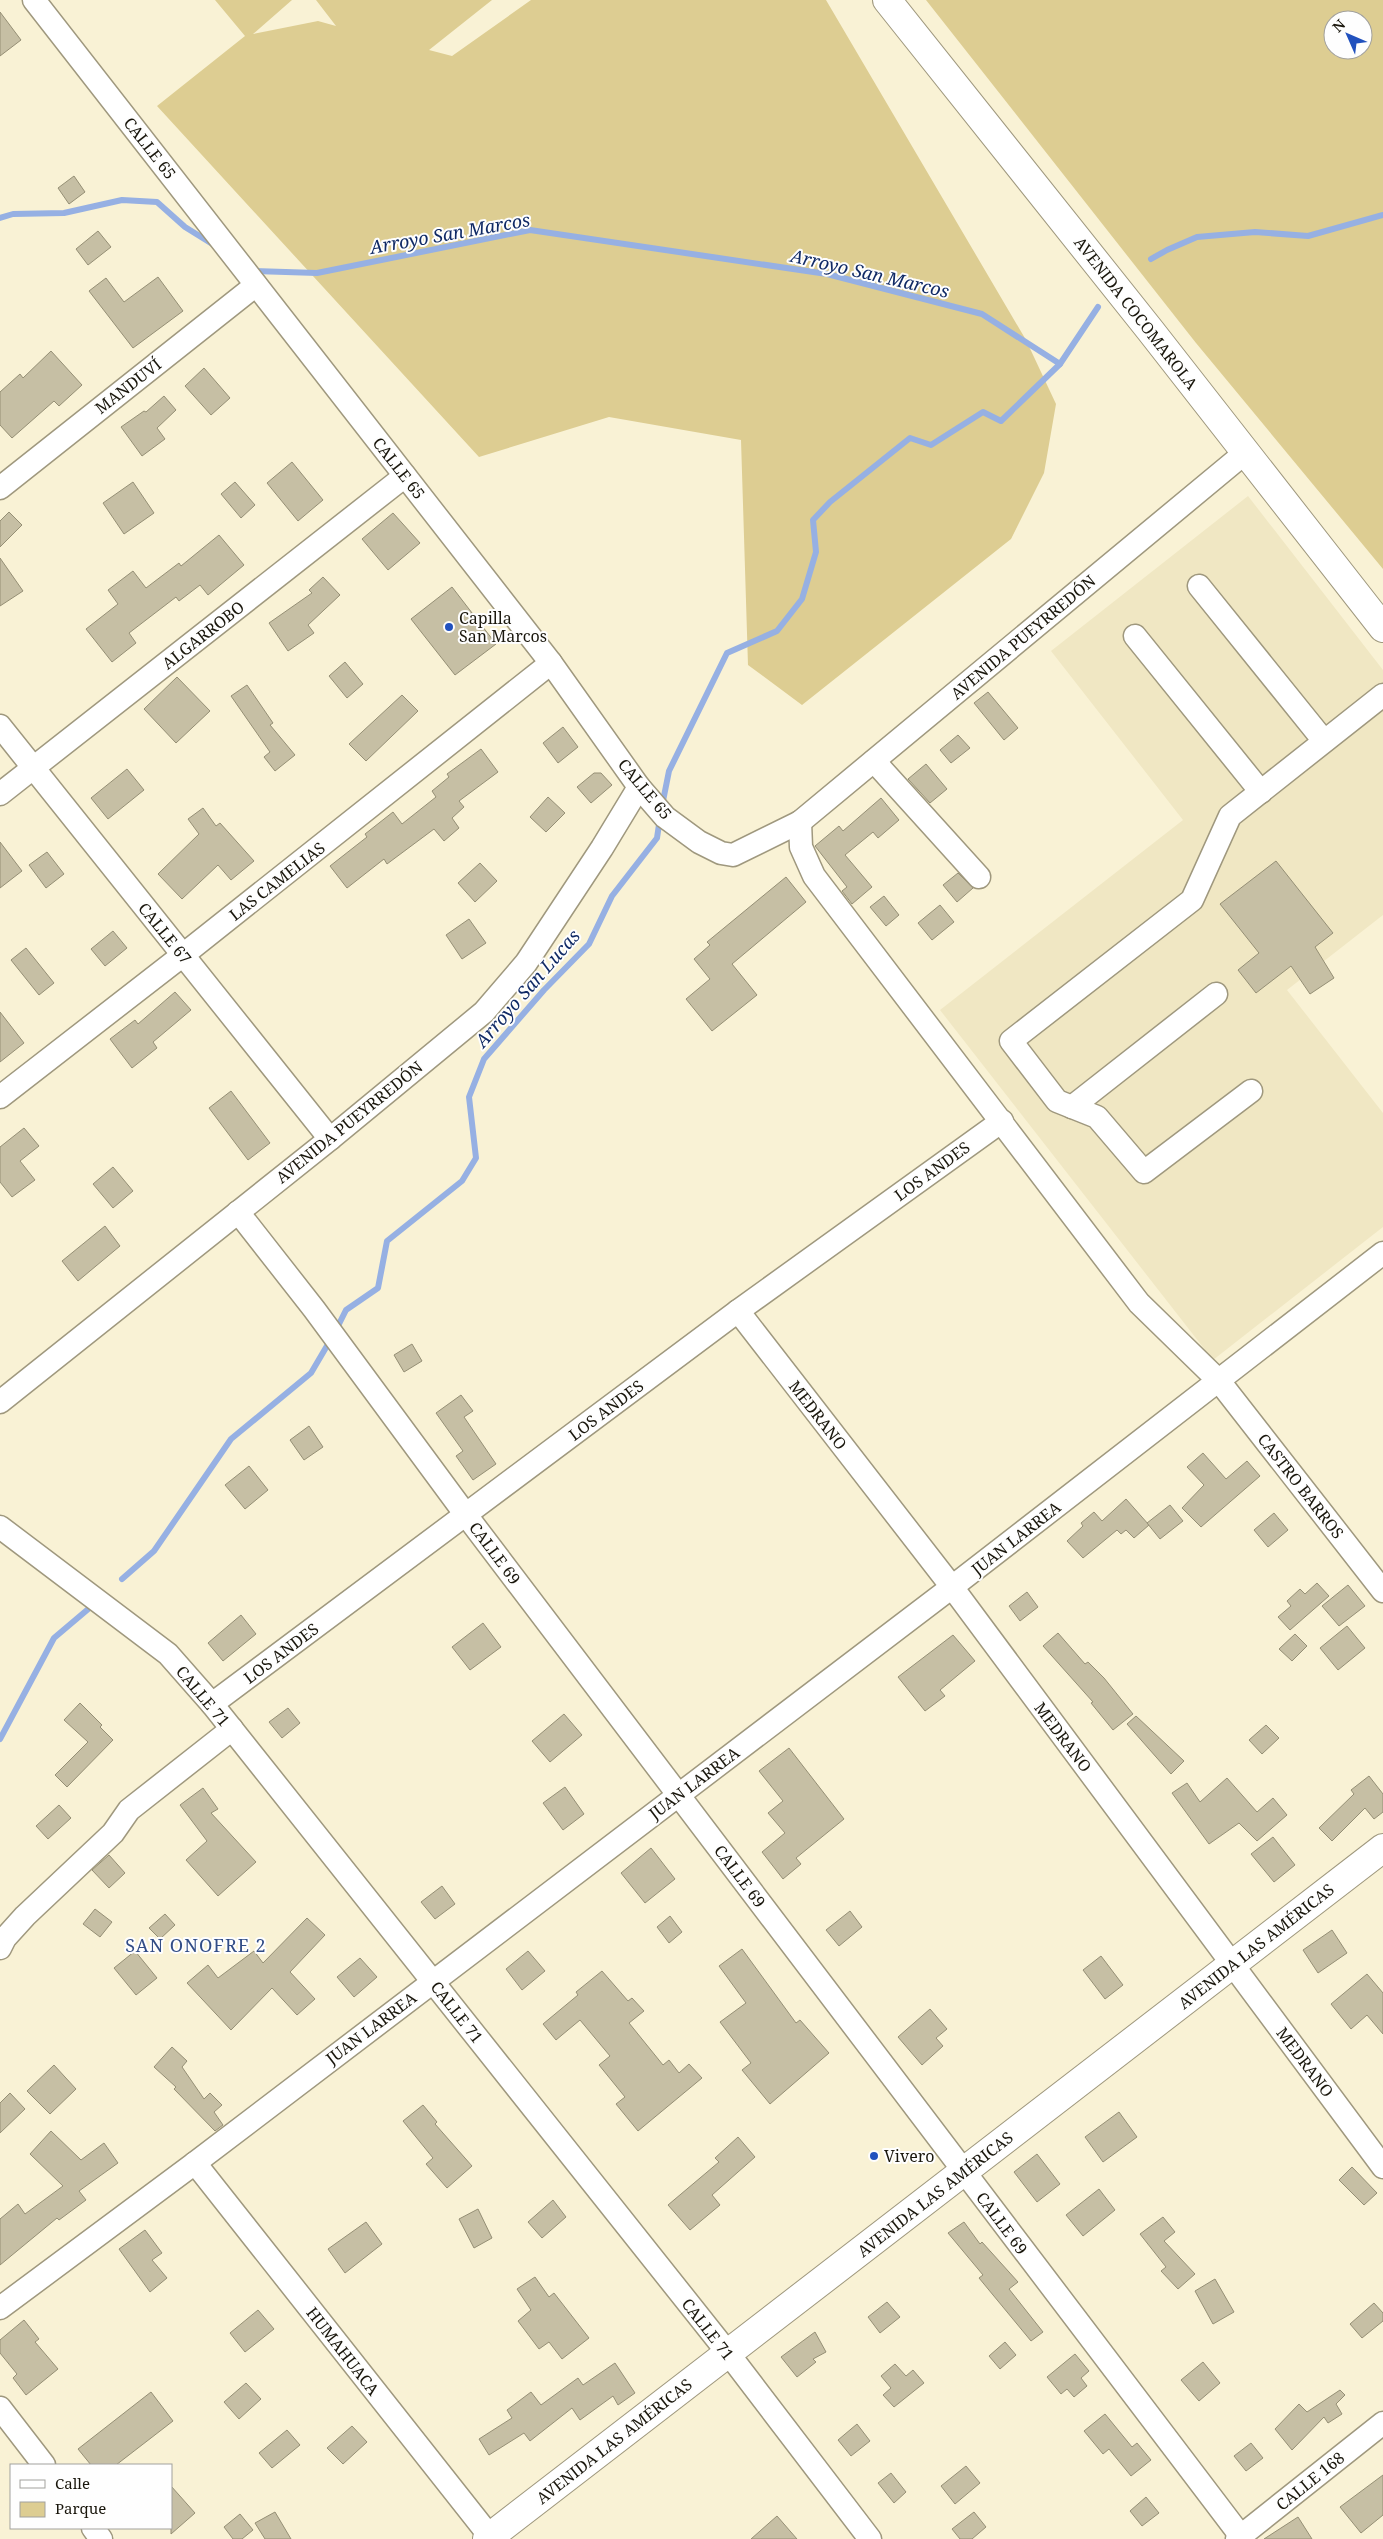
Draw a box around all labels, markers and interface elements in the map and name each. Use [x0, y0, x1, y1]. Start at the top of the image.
north arrow [1323, 10, 1373, 60]
text: N [1328, 15, 1349, 36]
street label: CALLE 65 [119, 112, 181, 184]
water label: Arroyo San Marcos [366, 207, 532, 259]
street label: AVENIDA COCOMAROLA [1069, 232, 1203, 395]
water label: Arroyo San Marcos [786, 243, 952, 303]
street label: MANDUVÍ [90, 353, 166, 419]
street label: CALLE 65 [368, 432, 430, 504]
street label: AVENIDA PUEYRREDÓN [946, 570, 1100, 704]
street label: ALGARROBO [157, 596, 249, 674]
place label: Capilla San Marcos [459, 607, 547, 647]
marker: Capilla San Marcos [443, 621, 455, 633]
street label: CALLE 65 [613, 754, 677, 824]
street label: LAS CAMELIAS [225, 837, 329, 925]
street label: CALLE 67 [133, 898, 197, 968]
water label: Arroyo San Lucas [468, 924, 585, 1054]
street label: AVENIDA PUEYRREDÓN [271, 1056, 427, 1188]
street label: LOS ANDES [890, 1136, 974, 1206]
street label: LOS ANDES [564, 1375, 648, 1445]
street label: MEDRANO [784, 1376, 852, 1454]
street label: CASTRO BARROS [1253, 1429, 1349, 1543]
street label: JUAN LARREA [966, 1496, 1066, 1581]
street label: CALLE 69 [464, 1517, 526, 1589]
street label: LOS ANDES [239, 1618, 323, 1688]
street label: CALLE 71 [171, 1661, 235, 1731]
street label: MEDRANO [1029, 1697, 1097, 1777]
street label: JUAN LARREA [643, 1741, 744, 1825]
street label: CALLE 69 [709, 1840, 771, 1912]
street label: AVENIDA LAS AMÉRICAS [1174, 1878, 1338, 2014]
district label: SAN ONOFRE 2 [125, 1933, 267, 1957]
street label: CALLE 71 [426, 1976, 488, 2048]
street label: JUAN LARREA [320, 1986, 421, 2070]
street label: MEDRANO [1271, 2022, 1339, 2102]
street label: AVENIDA LAS AMÉRICAS [853, 2126, 1017, 2262]
place label: Vivero [884, 2145, 935, 2167]
marker: Vivero [868, 2150, 880, 2162]
street label: CALLE 69 [971, 2187, 1033, 2259]
street label: CALLE 71 [677, 2293, 739, 2365]
street label: HUMAHUACA [302, 2302, 385, 2400]
street label: AVENIDA LAS AMÉRICAS [532, 2373, 696, 2509]
street label: CALLE 168 [1271, 2447, 1349, 2515]
legend [10, 2464, 172, 2529]
text: Calle [55, 2473, 90, 2493]
text: Parque [55, 2498, 106, 2518]

